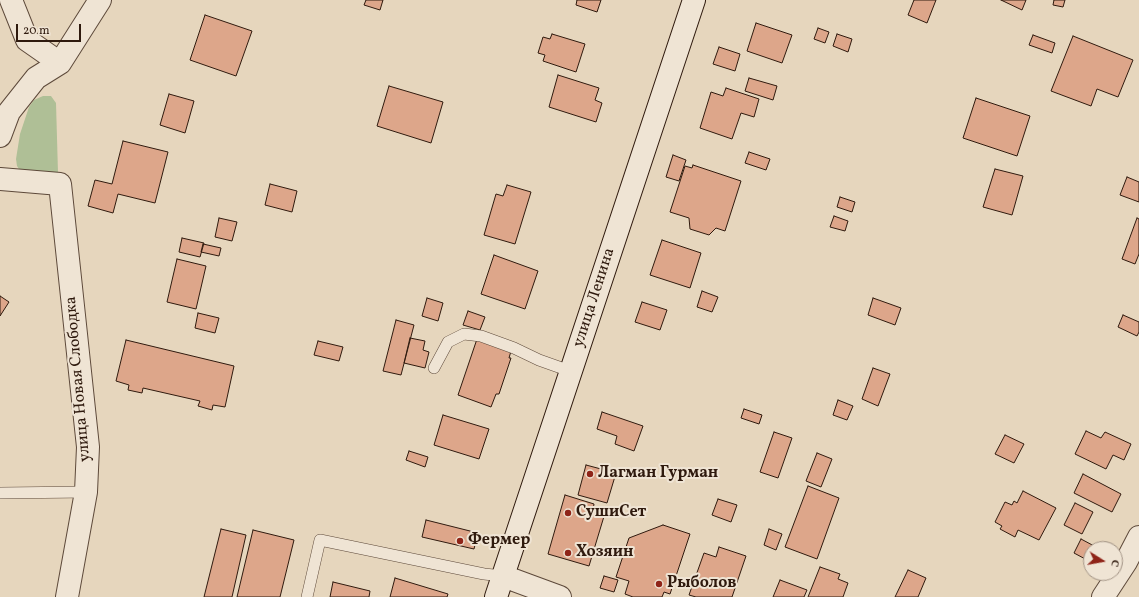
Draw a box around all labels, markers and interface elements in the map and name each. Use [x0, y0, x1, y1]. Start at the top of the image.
scale bar [18, 16, 83, 42]
text: 20 m [23, 23, 50, 39]
street label: улица Ленина [570, 246, 620, 350]
street label: улица Новая Слободка [62, 295, 96, 463]
place label: Лагман Гурман [598, 464, 718, 484]
marker: Лагман Гурман [585, 469, 595, 479]
place label: СушиСет [576, 503, 646, 523]
marker: СушиСет [563, 508, 573, 518]
place label: Фермер [468, 531, 530, 551]
marker: Фермер [455, 536, 465, 546]
north arrow [1083, 541, 1123, 581]
place label: Хозяин [576, 543, 633, 563]
marker: Хозяин [563, 548, 573, 558]
text: С [1106, 558, 1122, 568]
place label: Рыболов [667, 574, 736, 594]
marker: Рыболов [654, 579, 664, 589]

